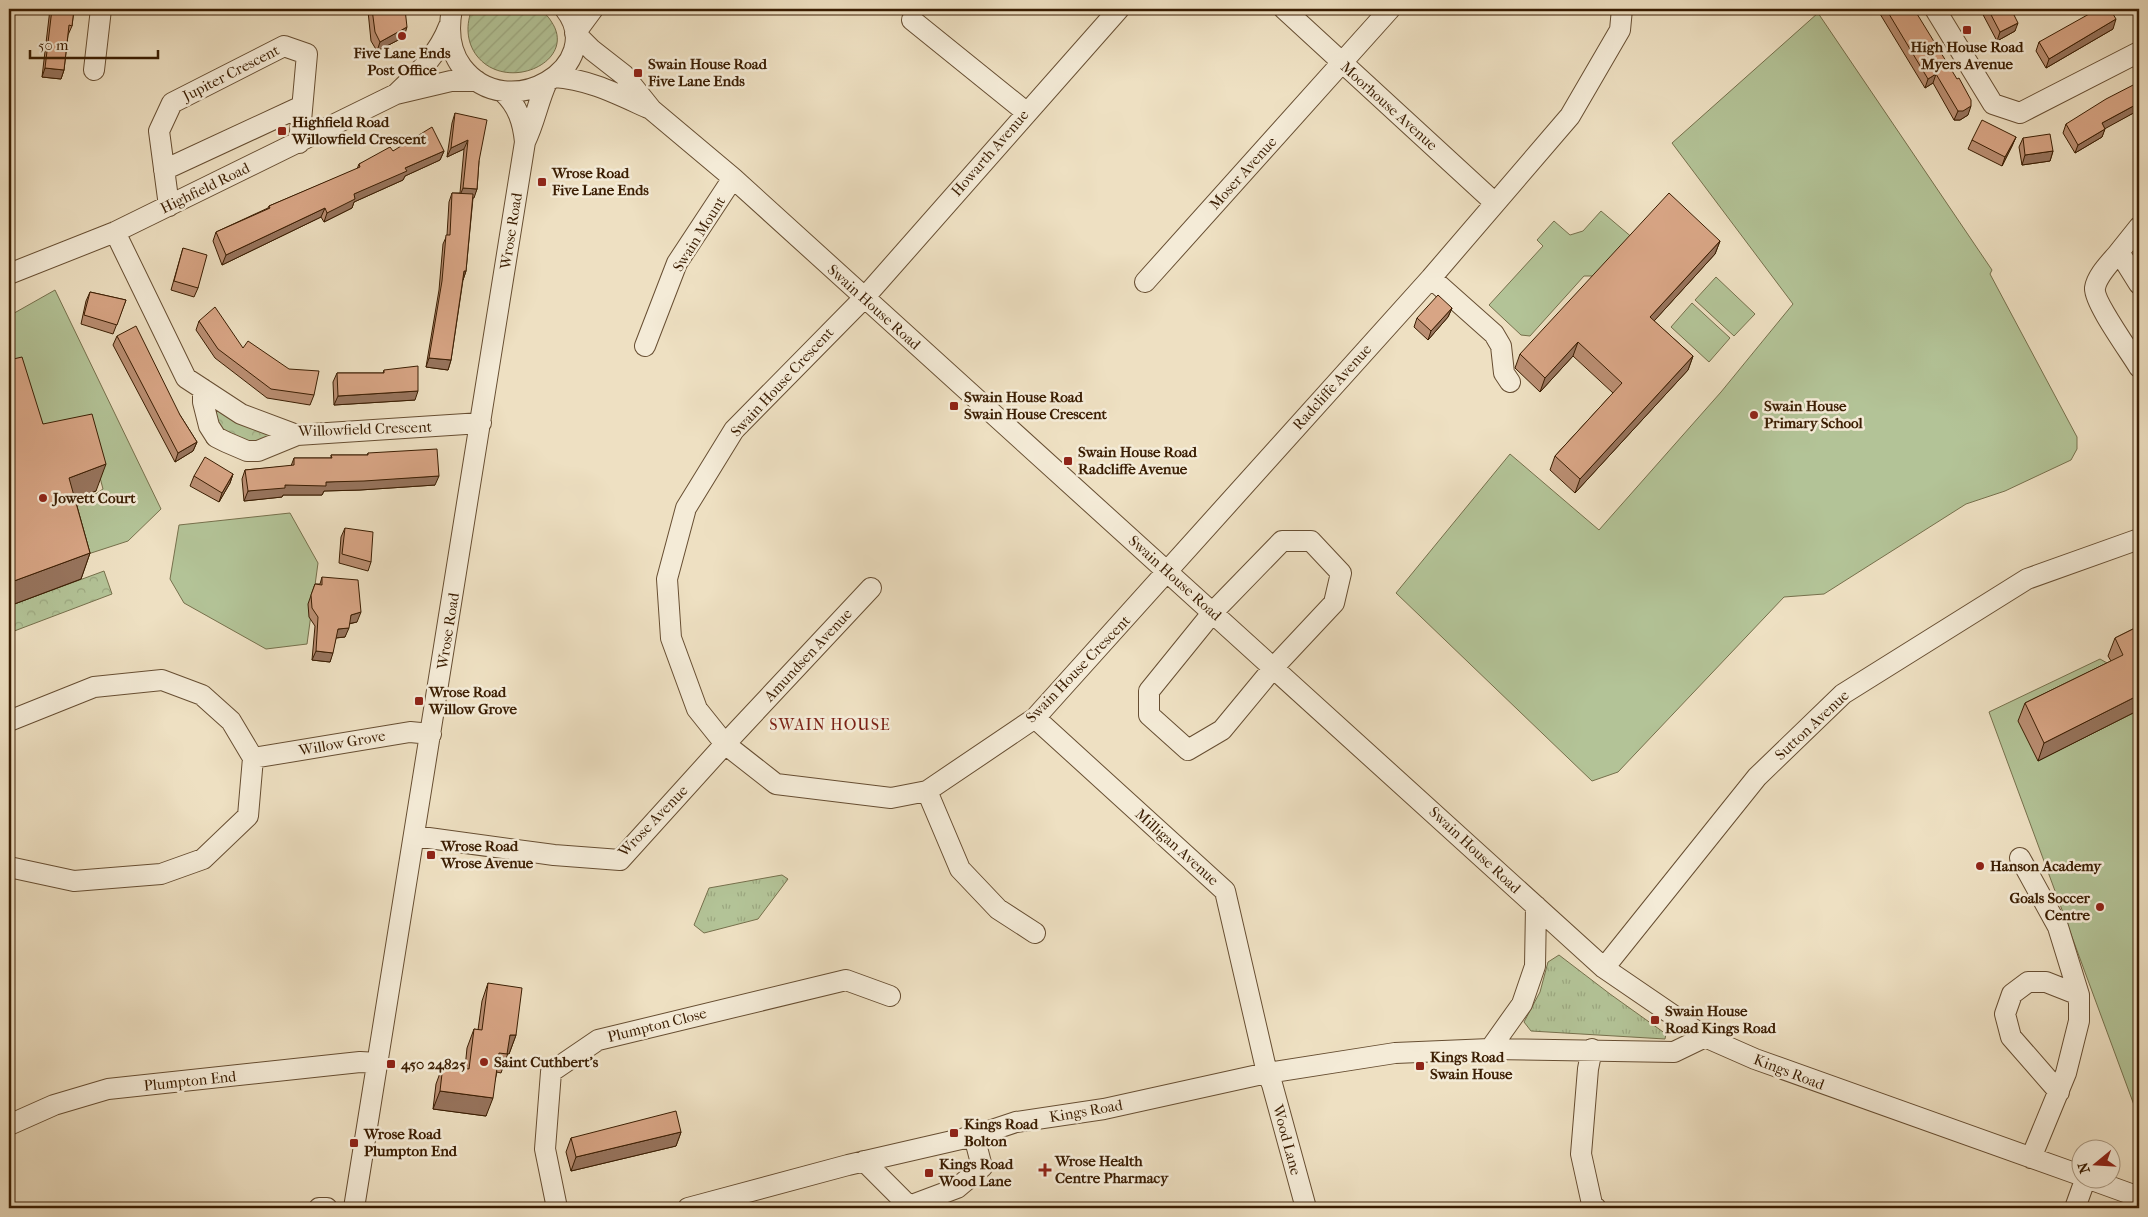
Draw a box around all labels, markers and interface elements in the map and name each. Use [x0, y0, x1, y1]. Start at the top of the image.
marker: High House Road Myers Avenue [1961, 24, 1973, 36]
scale bar [30, 28, 158, 60]
marker: Five Lane Ends Post Office [396, 30, 408, 42]
text: 50 m [38, 36, 69, 54]
place label: High House Road Myers Avenue [1910, 38, 2024, 73]
street label: Jupiter Crescent [179, 41, 283, 106]
place label: Five Lane Ends Post Office [353, 44, 451, 79]
place label: Swain House Road Five Lane Ends [647, 55, 768, 90]
street label: Moorhouse Avenue [1337, 58, 1441, 154]
marker: Swain House Road Five Lane Ends [632, 67, 644, 79]
street label: Howarth Avenue [948, 106, 1033, 200]
place label: Highfield Road Willowfield Crescent [291, 113, 427, 148]
marker: Highfield Road Willowfield Crescent [276, 125, 288, 137]
street label: Moser Avenue [1205, 132, 1281, 213]
street label: Highfield Road [157, 158, 253, 217]
place label: Wrose Road Five Lane Ends [551, 164, 649, 199]
marker: Wrose Road Five Lane Ends [536, 176, 548, 188]
street label: Wrose Road [496, 191, 526, 272]
street label: Swain Mount [669, 193, 730, 275]
street label: Swain House Road [824, 261, 925, 354]
street label: Swain House Crescent [727, 323, 838, 440]
street label: Radcliffe Avenue [1289, 340, 1376, 434]
place label: Swain House Road Swain House Crescent [964, 388, 1107, 423]
place label: Swain House Primary School [1764, 397, 1864, 432]
marker: Swain House Road Swain House Crescent [948, 400, 960, 412]
marker: Swain House Primary School [1748, 409, 1760, 421]
street label: Willowfield Crescent [297, 418, 433, 440]
place label: Swain House Road Radcliffe Avenue [1078, 443, 1198, 478]
marker: Swain House Road Radcliffe Avenue [1062, 455, 1074, 467]
place label: Jowett Court [51, 489, 136, 507]
marker: Jowett Court [37, 492, 49, 504]
street label: Swain House Road [1125, 532, 1226, 625]
street label: Wrose Road [433, 591, 463, 672]
street label: Amundsen Avenue [760, 604, 856, 706]
street label: Swain House Crescent [1022, 611, 1135, 727]
place label: Wrose Road Willow Grove [428, 683, 517, 718]
street label: Sutton Avenue [1771, 686, 1853, 764]
marker: Wrose Road Willow Grove [413, 695, 425, 707]
district label: SWAIN HOUSE [769, 715, 891, 734]
street label: Willow Grove [296, 726, 387, 760]
street label: Wrose Avenue [614, 781, 692, 861]
street label: Swain House Road [1425, 803, 1525, 898]
street label: Milligan Avenue [1132, 805, 1223, 890]
place label: Wrose Road Wrose Avenue [440, 837, 534, 872]
marker: Wrose Road Wrose Avenue [425, 849, 437, 861]
place label: Hanson Academy [1990, 857, 2102, 875]
marker: Hanson Academy [1974, 860, 1986, 872]
place label: Goals Soccer Centre [2010, 889, 2091, 924]
marker: Goals Soccer Centre [2094, 901, 2106, 913]
place label: Swain House Road Kings Road [1665, 1002, 1777, 1037]
street label: Plumpton Close [605, 1004, 709, 1046]
marker: Swain House Road Kings Road [1649, 1014, 1661, 1026]
place label: Kings Road Swain House [1430, 1048, 1513, 1083]
street label: Kings Road [1751, 1050, 1828, 1094]
place label: Saint Cuthbert's [494, 1053, 599, 1071]
place label: 450 24825 [400, 1055, 466, 1073]
marker: Saint Cuthbert's [478, 1056, 490, 1068]
marker: 450 24825 [385, 1058, 397, 1070]
marker: Kings Road Swain House [1414, 1060, 1426, 1072]
street label: Plumpton End [143, 1067, 238, 1095]
street label: Kings Road [1048, 1096, 1125, 1126]
street label: Wood Lane [1269, 1102, 1305, 1178]
place label: Kings Road Bolton [964, 1115, 1039, 1150]
place label: Wrose Road Plumpton End [363, 1125, 458, 1160]
marker: Kings Road Bolton [948, 1127, 960, 1139]
marker: Wrose Road Plumpton End [348, 1137, 360, 1149]
north arrow [2070, 1140, 2120, 1190]
place label: Wrose Health Centre Pharmacy [1054, 1152, 1169, 1187]
place label: Kings Road Wood Lane [938, 1155, 1014, 1190]
text: N [2074, 1160, 2094, 1176]
marker: Wrose Health Centre Pharmacy [1039, 1164, 1051, 1176]
marker: Kings Road Wood Lane [923, 1167, 935, 1179]

